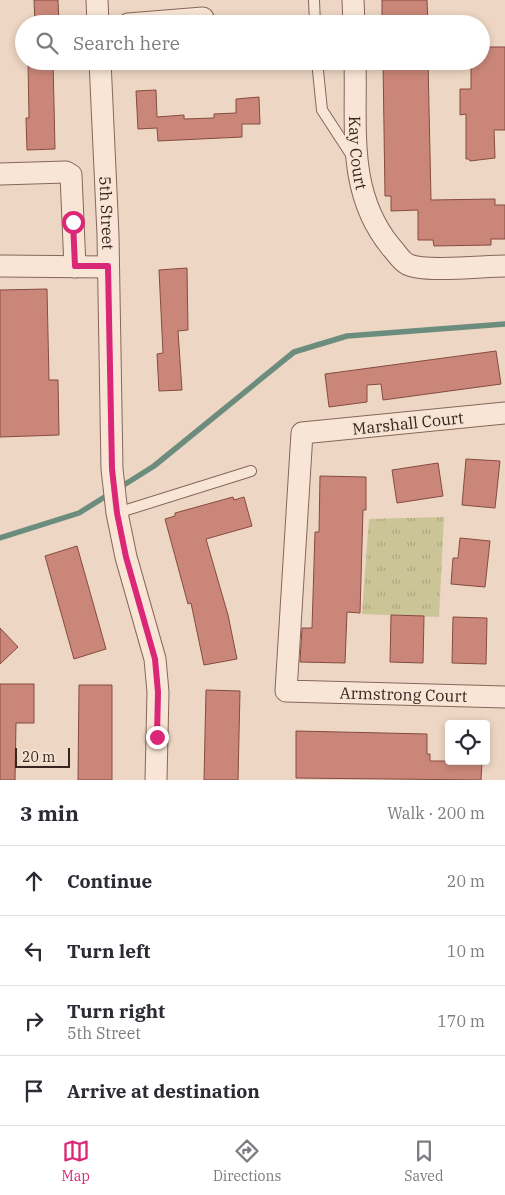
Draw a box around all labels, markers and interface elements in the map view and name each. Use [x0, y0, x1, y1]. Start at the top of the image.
search box [15, 15, 490, 70]
icon: search [33, 29, 61, 57]
text: Search here [73, 31, 180, 55]
street label: Kay Court [345, 116, 372, 192]
street label: 5th Street [95, 175, 118, 250]
route start [62, 211, 85, 234]
street label: Marshall Court [351, 407, 465, 439]
street label: Armstrong Court [339, 682, 468, 706]
map controls [445, 720, 490, 765]
button: locate [445, 720, 490, 765]
route end [146, 726, 169, 749]
scale bar [15, 745, 70, 768]
text: 20 m [22, 748, 55, 766]
text: 3 min [20, 799, 79, 827]
text: Walk · 200 m [387, 803, 485, 823]
icon: ahead [20, 867, 48, 895]
text: Continue [67, 869, 152, 893]
text: 20 m [447, 871, 485, 891]
icon: left [20, 937, 48, 965]
text: Turn left [67, 939, 150, 963]
text: 10 m [447, 941, 485, 961]
text: Turn right [67, 999, 165, 1023]
icon: right [20, 1007, 48, 1035]
text: 170 m [437, 1011, 485, 1031]
text: 5th Street [67, 1023, 141, 1043]
icon: arrive [20, 1077, 48, 1105]
text: Arrive at destination [67, 1079, 260, 1103]
tab: Map [62, 1137, 90, 1185]
tab: Directions [213, 1137, 281, 1185]
tab: Saved [404, 1137, 443, 1185]

